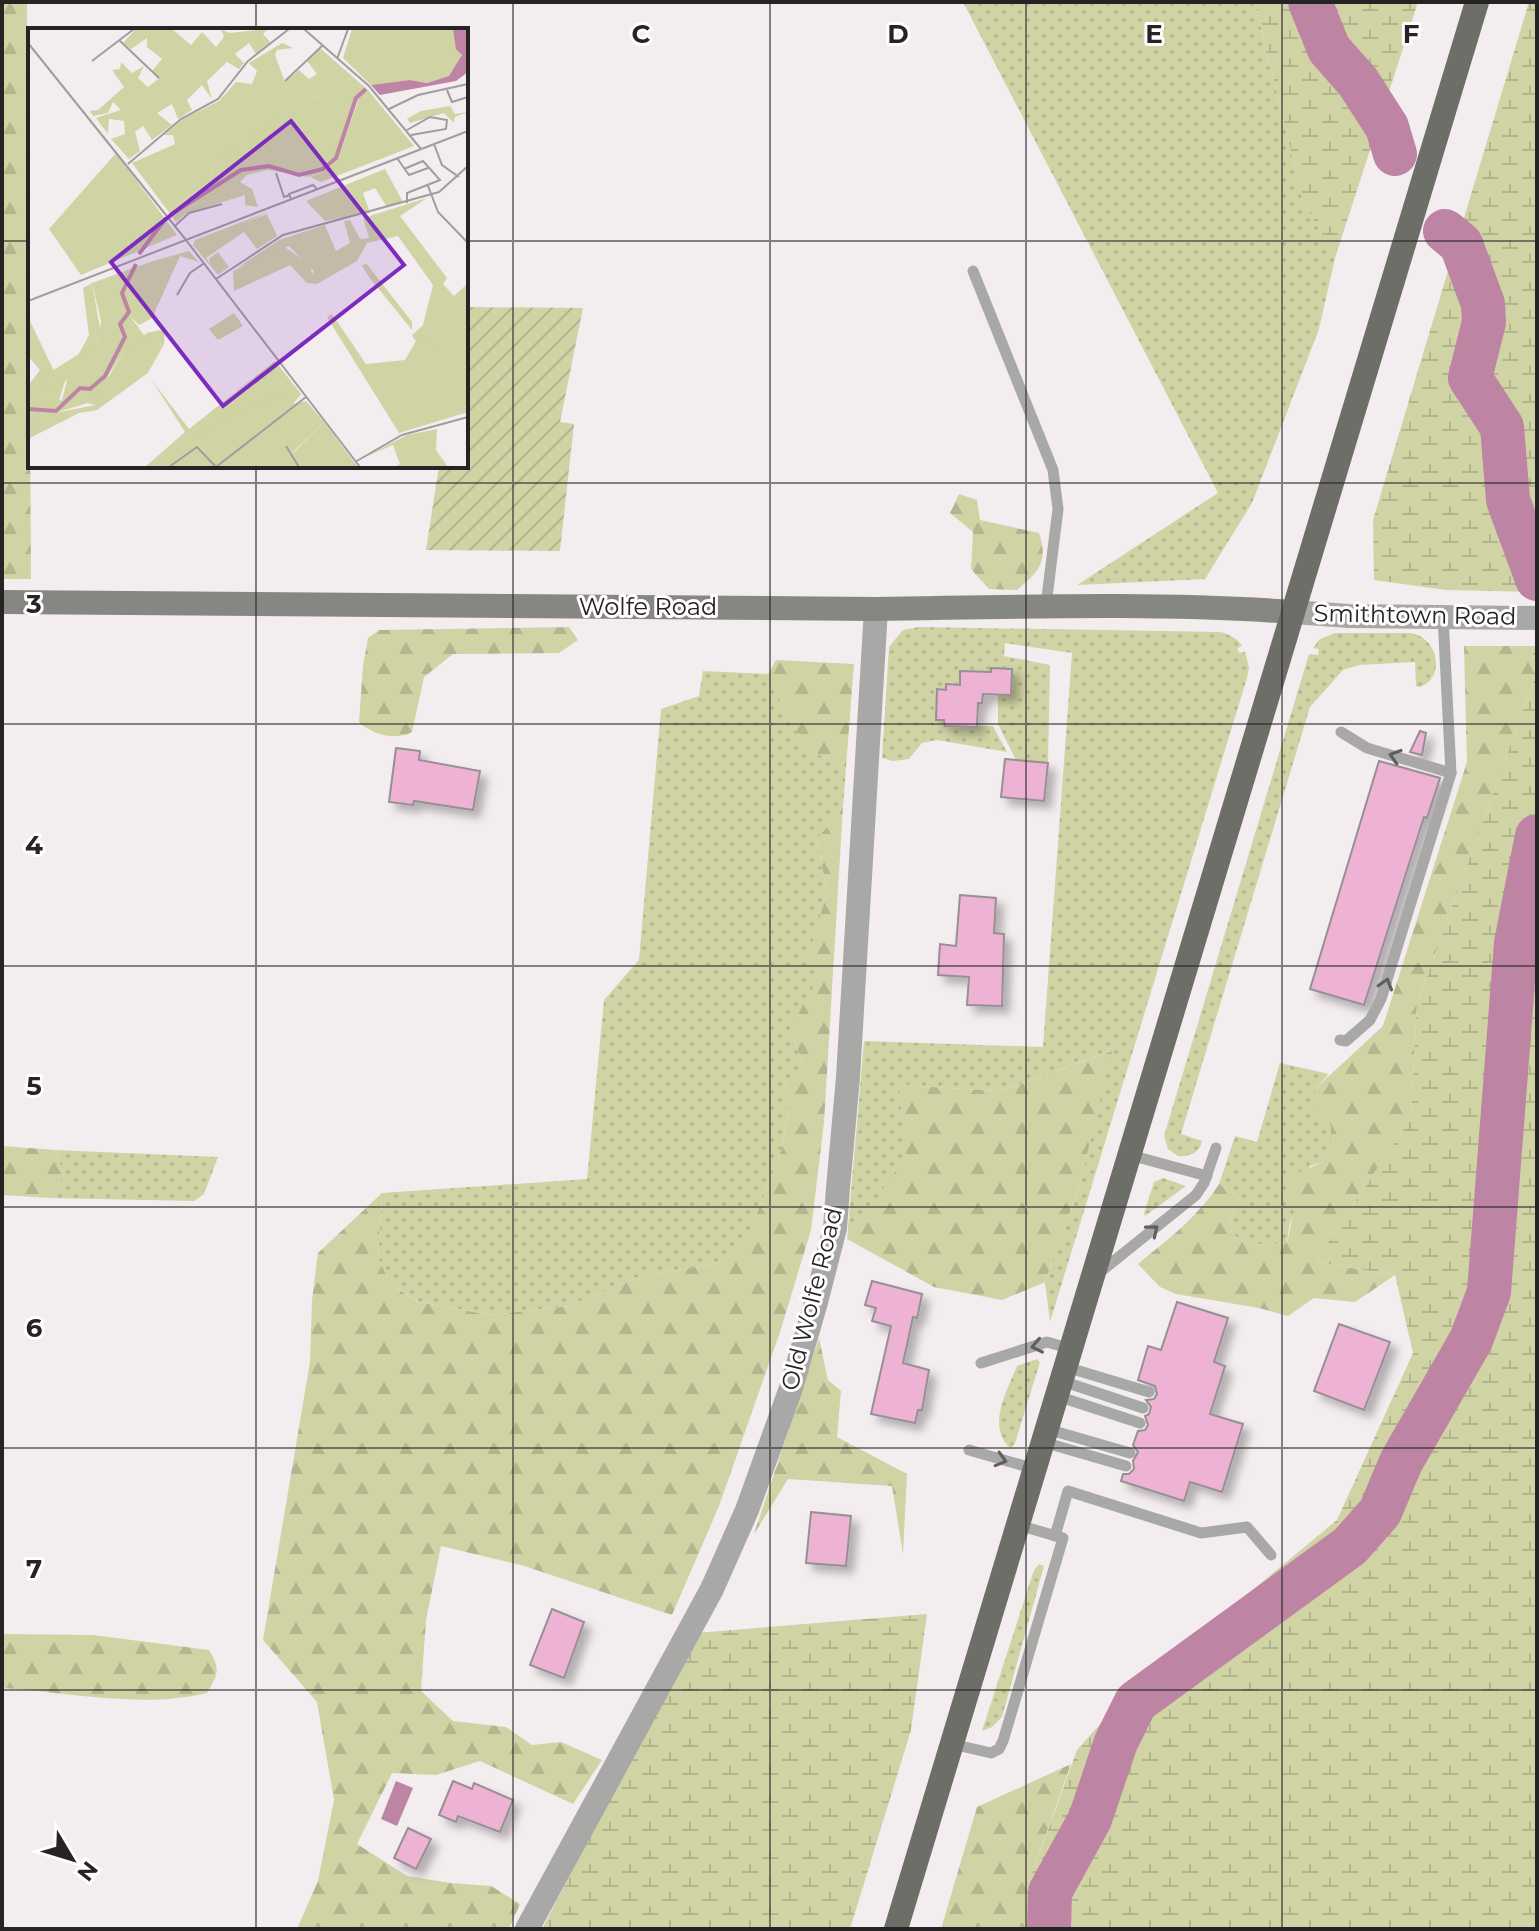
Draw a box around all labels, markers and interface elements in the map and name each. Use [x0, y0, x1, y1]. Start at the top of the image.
text: C [632, 18, 651, 50]
text: D [887, 18, 909, 50]
text: E [1145, 18, 1163, 50]
text: F [1403, 18, 1419, 50]
inset map [28, 28, 468, 468]
text: 3 [25, 588, 42, 620]
street label: Wolfe Road [579, 592, 717, 621]
street label: Smithtown Road [1313, 598, 1517, 631]
one-way arrow [1388, 749, 1402, 765]
text: 4 [25, 829, 43, 861]
one-way arrow [1377, 978, 1393, 991]
text: 5 [26, 1070, 42, 1102]
street label: Old Wolfe Road [775, 1204, 848, 1393]
one-way arrow [1144, 1225, 1159, 1239]
text: 6 [26, 1312, 43, 1344]
one-way arrow [1031, 1336, 1044, 1353]
one-way arrow [994, 1451, 1008, 1467]
text: 7 [26, 1553, 42, 1585]
north arrow [32, 1819, 112, 1899]
text: N [71, 1856, 103, 1886]

